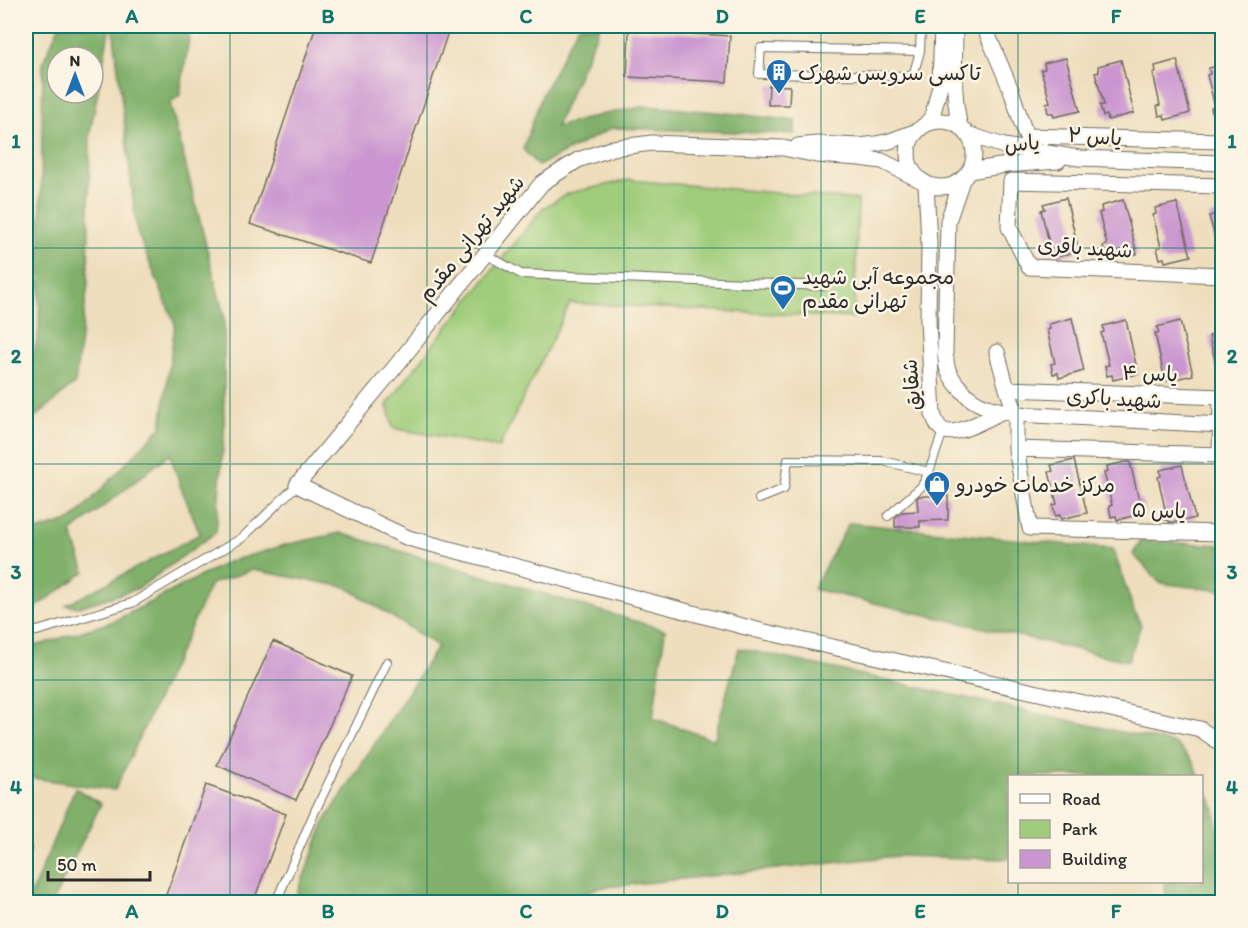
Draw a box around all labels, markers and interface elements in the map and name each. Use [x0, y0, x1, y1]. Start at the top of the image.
text: A [125, 4, 139, 28]
text: B [322, 4, 335, 28]
text: C [520, 4, 533, 28]
text: D [715, 4, 729, 28]
text: E [914, 4, 926, 28]
text: F [1111, 4, 1122, 28]
north arrow [45, 45, 105, 105]
text: N [70, 51, 80, 70]
building icon: تاکسی سرویس شهرک [764, 57, 794, 95]
place label: تاکسی سرویس شهرک [798, 60, 982, 87]
street label: یاس ۲ [1067, 122, 1123, 150]
text: 1 [11, 129, 21, 153]
street label: یاس [1003, 129, 1041, 157]
text: 1 [1227, 129, 1237, 153]
street label: شهید تهرانی مقدم [413, 170, 533, 309]
street label: شهید باقری [1037, 231, 1133, 264]
place label: مجموعه آبی شهید تهرانی مقدم [802, 264, 954, 317]
sports icon: مجموعه آبی شهید تهرانی مقدم [768, 273, 798, 311]
text: 2 [11, 344, 22, 368]
text: 2 [1227, 344, 1238, 368]
street label: شقایق [896, 358, 926, 412]
street label: یاس ۴ [1122, 360, 1178, 386]
street label: شهید باکری [1066, 383, 1162, 414]
shop icon: مرکز خدمات خودرو [922, 469, 952, 507]
place label: مرکز خدمات خودرو [954, 472, 1115, 498]
street label: یاس ۵ [1131, 497, 1187, 523]
text: 3 [11, 560, 22, 584]
text: 3 [1227, 560, 1238, 584]
text: 4 [10, 775, 22, 799]
legend [1008, 775, 1203, 883]
text: 4 [1226, 775, 1238, 799]
text: Road [1062, 788, 1101, 810]
text: Park [1062, 818, 1097, 840]
scale bar [48, 844, 150, 882]
text: Building [1062, 848, 1128, 870]
text: 50 m [57, 854, 97, 876]
text: A [125, 899, 139, 923]
text: B [322, 899, 335, 923]
text: C [520, 899, 533, 923]
text: D [715, 899, 729, 923]
text: E [914, 899, 926, 923]
text: F [1111, 899, 1122, 923]

